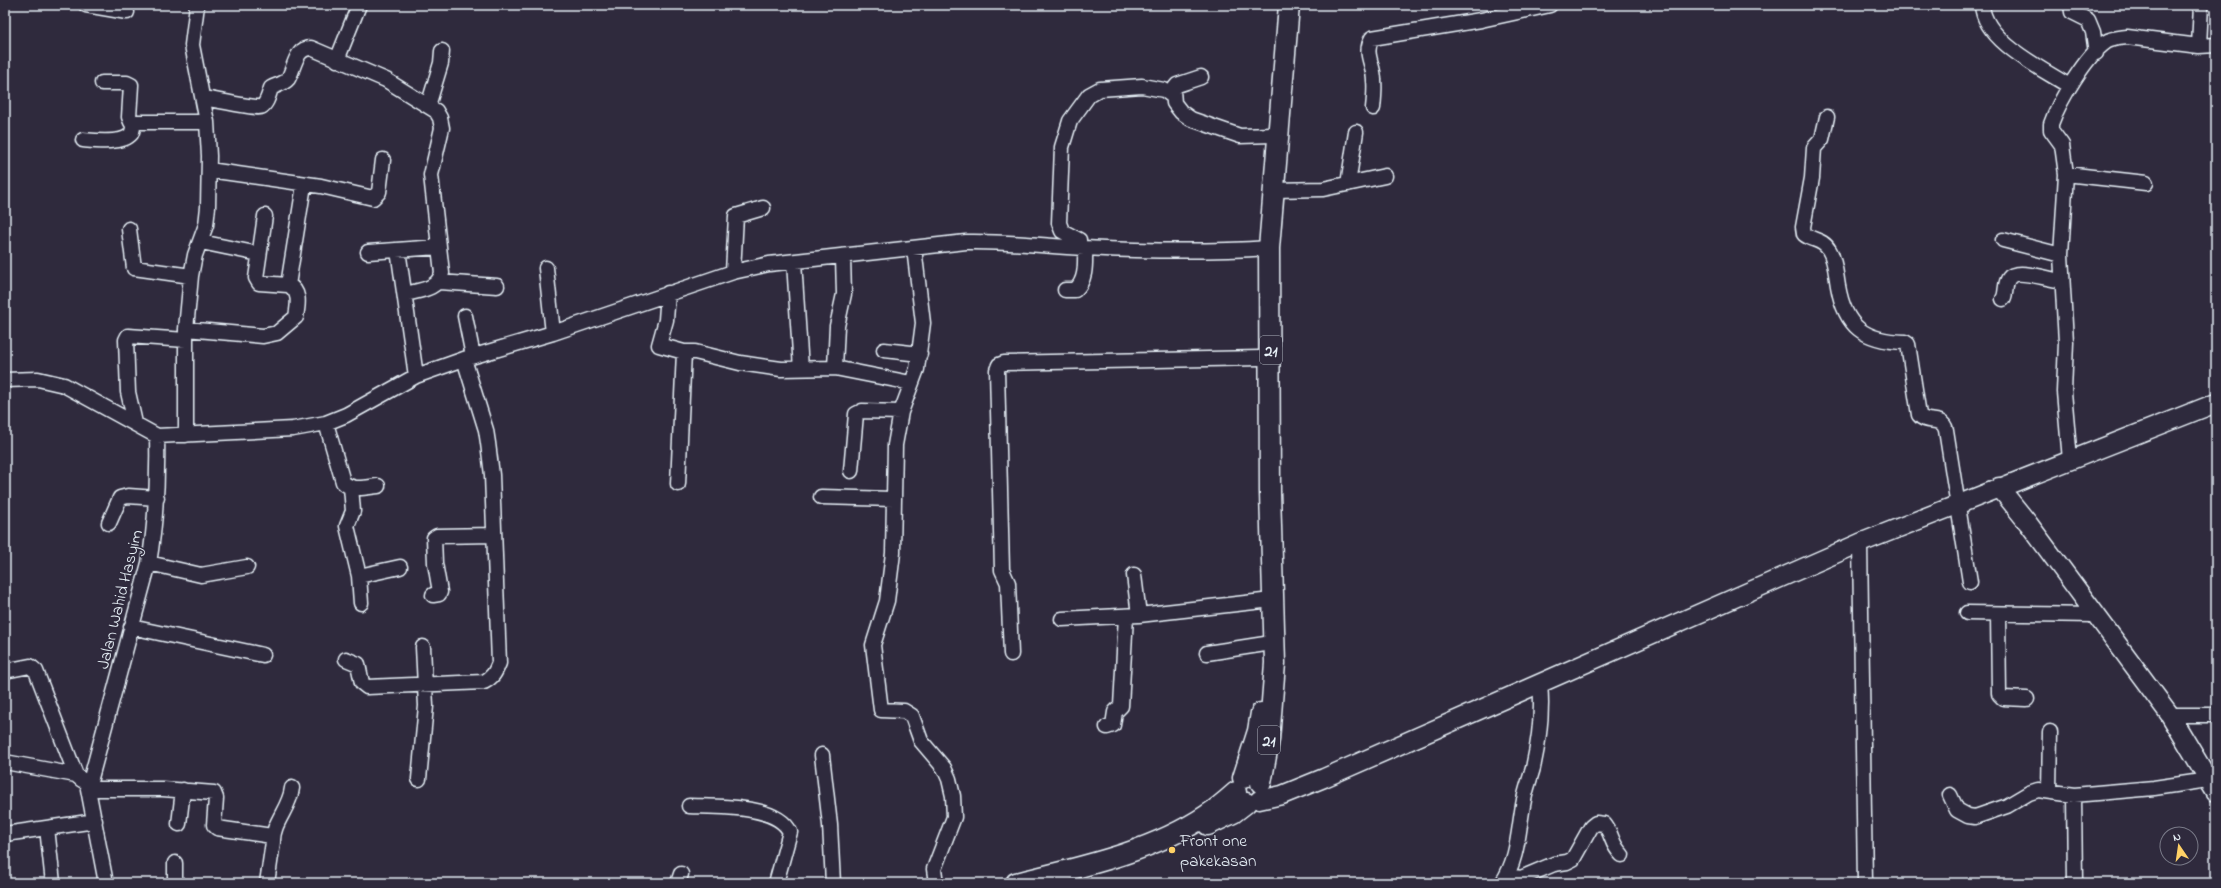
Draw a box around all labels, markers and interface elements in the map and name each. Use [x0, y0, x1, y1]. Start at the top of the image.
road number: 21 [1260, 336, 1282, 364]
street label: Jalan Wahid Hasyim [91, 527, 151, 672]
road number: 21 [1258, 726, 1280, 754]
north arrow [2159, 826, 2199, 866]
place label: Front one pakekasan [1179, 829, 1256, 874]
text: N [2172, 829, 2182, 846]
marker: Front one pakekasan [1167, 845, 1177, 855]

